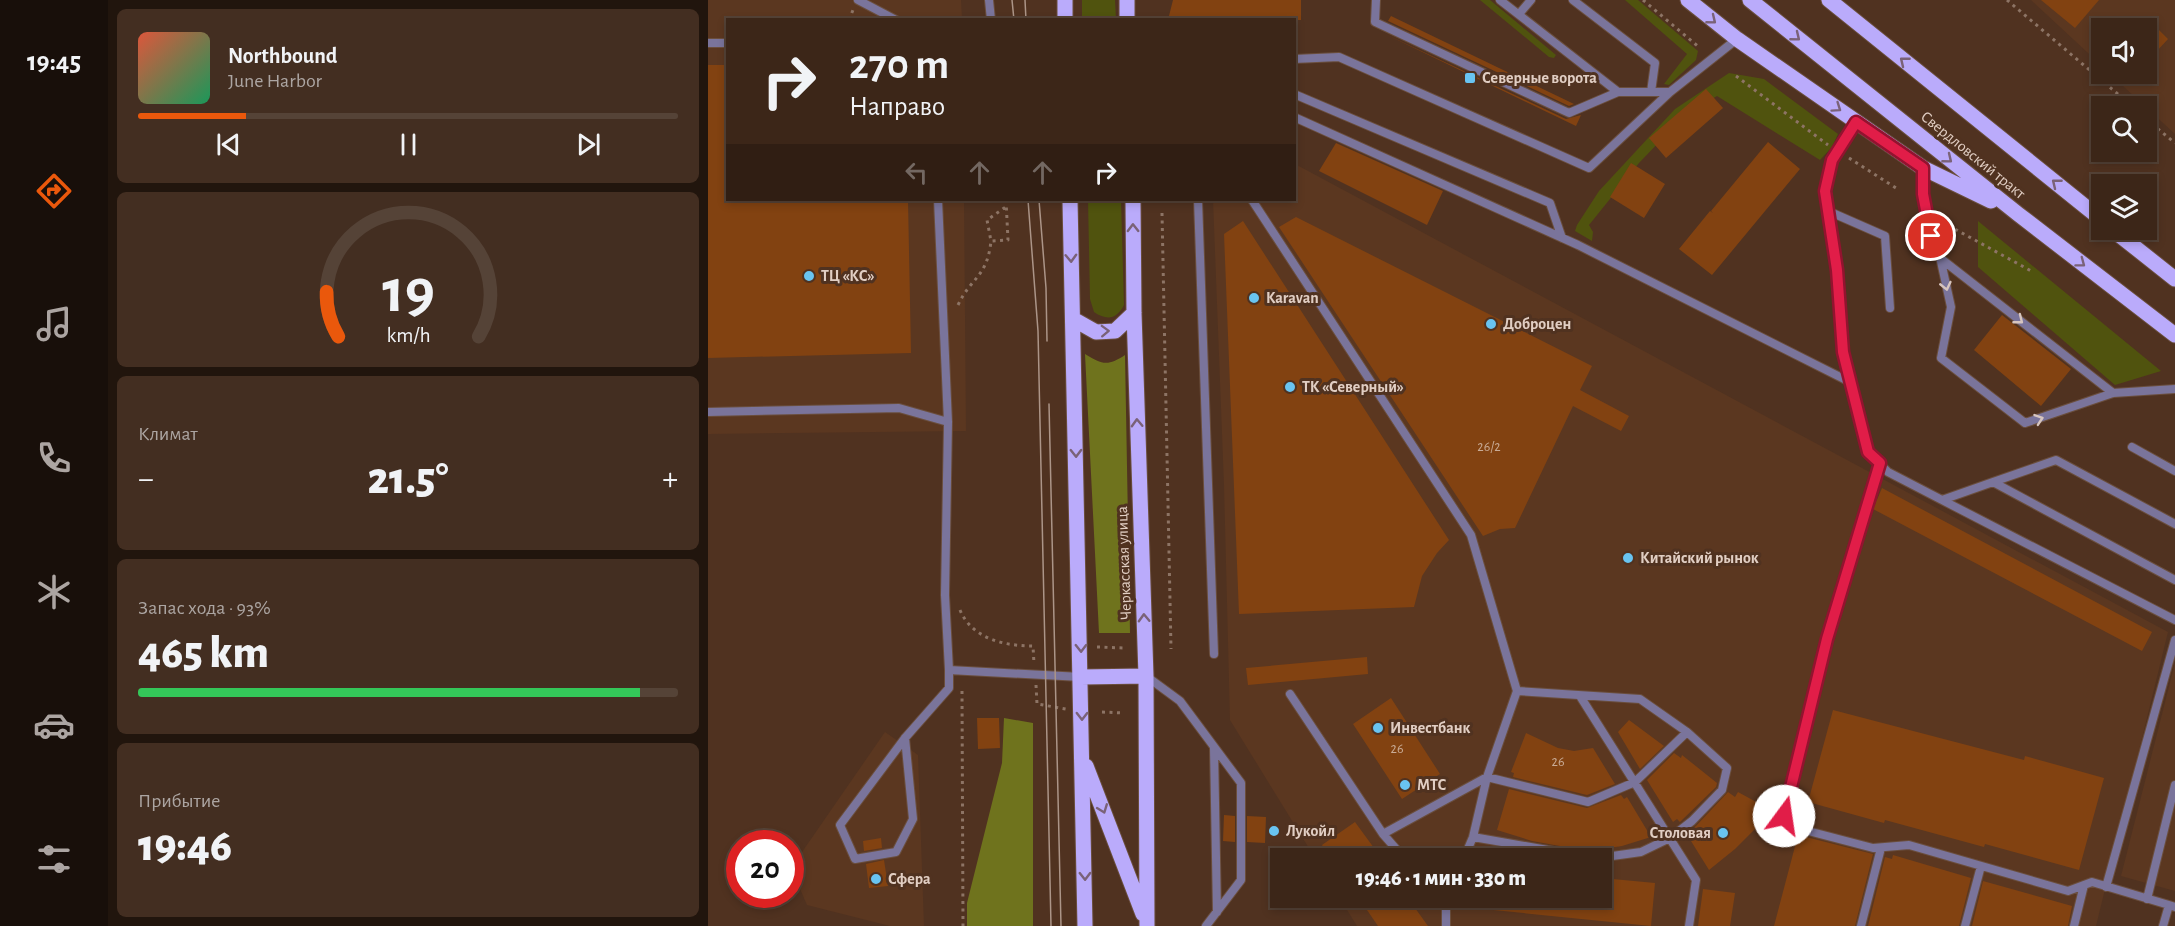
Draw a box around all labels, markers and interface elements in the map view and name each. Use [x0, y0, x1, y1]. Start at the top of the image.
one-way arrow [1706, 12, 1717, 23]
map controls [2091, 18, 2157, 240]
button: sound [2091, 18, 2157, 84]
one-way arrow [1789, 29, 1800, 40]
icon: right [750, 42, 828, 120]
text: 270 m [849, 44, 949, 86]
text: Northbound [228, 45, 337, 67]
text: 19:45 [27, 48, 81, 75]
one-way arrow [1900, 57, 1911, 68]
place label: Северные ворота [1482, 70, 1597, 86]
text: June Harbor [228, 71, 322, 91]
marker: Северные ворота [1463, 71, 1477, 85]
text: Направо [849, 93, 945, 120]
button: search [2091, 96, 2157, 162]
one-way arrow [1830, 101, 1841, 112]
street label: Свердловский тракт [1918, 108, 2028, 202]
icon: previous [212, 128, 245, 161]
icon: pause [392, 128, 425, 161]
icon: next [572, 128, 605, 161]
one-way arrow [1941, 151, 1952, 162]
icon: left [900, 156, 933, 189]
icon: ahead [963, 156, 996, 189]
icon: ahead [1026, 156, 1059, 189]
icon: right [1089, 156, 1122, 189]
icon: directions [33, 170, 75, 212]
button: layers [2091, 174, 2157, 240]
one-way arrow [2052, 180, 2063, 191]
pin [1905, 210, 1956, 261]
icon: arrive [1914, 219, 1947, 252]
one-way arrow [1127, 223, 1139, 232]
one-way arrow [1065, 253, 1077, 262]
one-way arrow [2074, 255, 2085, 266]
text: 19 [382, 261, 434, 323]
place label: ТЦ «КС» [821, 268, 875, 284]
marker: ТЦ «КС» [802, 269, 816, 283]
one-way arrow [1939, 280, 1952, 290]
place label: Karavan [1266, 290, 1319, 306]
marker: Karavan [1247, 291, 1261, 305]
icon: music [33, 303, 75, 345]
one-way arrow [2012, 312, 2023, 323]
place label: Доброцен [1503, 316, 1571, 332]
marker: Доброцен [1484, 317, 1498, 331]
one-way arrow [1101, 324, 1110, 337]
text: km/h [386, 325, 430, 346]
place label: ТК «Северный» [1302, 379, 1404, 395]
marker: ТК «Северный» [1283, 380, 1297, 394]
one-way arrow [2033, 413, 2044, 426]
one-way arrow [1131, 418, 1144, 427]
text: Климат [138, 424, 198, 444]
icon: phone [33, 437, 75, 479]
house number: 26/2 [1477, 440, 1501, 454]
one-way arrow [1070, 448, 1082, 457]
text: 21.5° [367, 457, 449, 502]
text: − [138, 463, 154, 496]
text: + [662, 463, 678, 496]
street label: Черкасская улица [1114, 506, 1135, 620]
place label: Китайский рынок [1640, 550, 1759, 566]
marker: Китайский рынок [1621, 551, 1635, 565]
icon: climate [33, 571, 75, 613]
text: Запас хода · 93% [138, 598, 271, 618]
one-way arrow [1138, 613, 1150, 622]
text: 465 km [138, 631, 269, 676]
one-way arrow [1074, 643, 1087, 652]
icon: car [33, 704, 75, 746]
one-way arrow [1076, 711, 1088, 720]
place label: Инвестбанк [1390, 720, 1470, 736]
marker: Инвестбанк [1371, 721, 1385, 735]
house number: 26 [1391, 742, 1403, 756]
house number: 26 [1552, 755, 1564, 769]
place label: МТС [1417, 777, 1447, 793]
marker: МТС [1398, 778, 1412, 792]
position arrow [1752, 784, 1816, 848]
text: Прибытие [138, 791, 220, 811]
one-way arrow [1095, 803, 1108, 814]
place label: Лукойл [1286, 823, 1335, 840]
text: 19:46 [138, 824, 232, 869]
marker: Лукойл [1267, 824, 1281, 838]
place label: Столовая [1650, 825, 1711, 841]
marker: Столовая [1716, 826, 1730, 840]
speed limit sign: 20 [726, 830, 804, 908]
icon: filters [33, 838, 75, 880]
text: 19:46 · 1 мин · 330 m [1356, 867, 1526, 889]
place label: Сфера [888, 871, 931, 887]
one-way arrow [1079, 871, 1091, 880]
marker: Сфера [869, 872, 883, 886]

